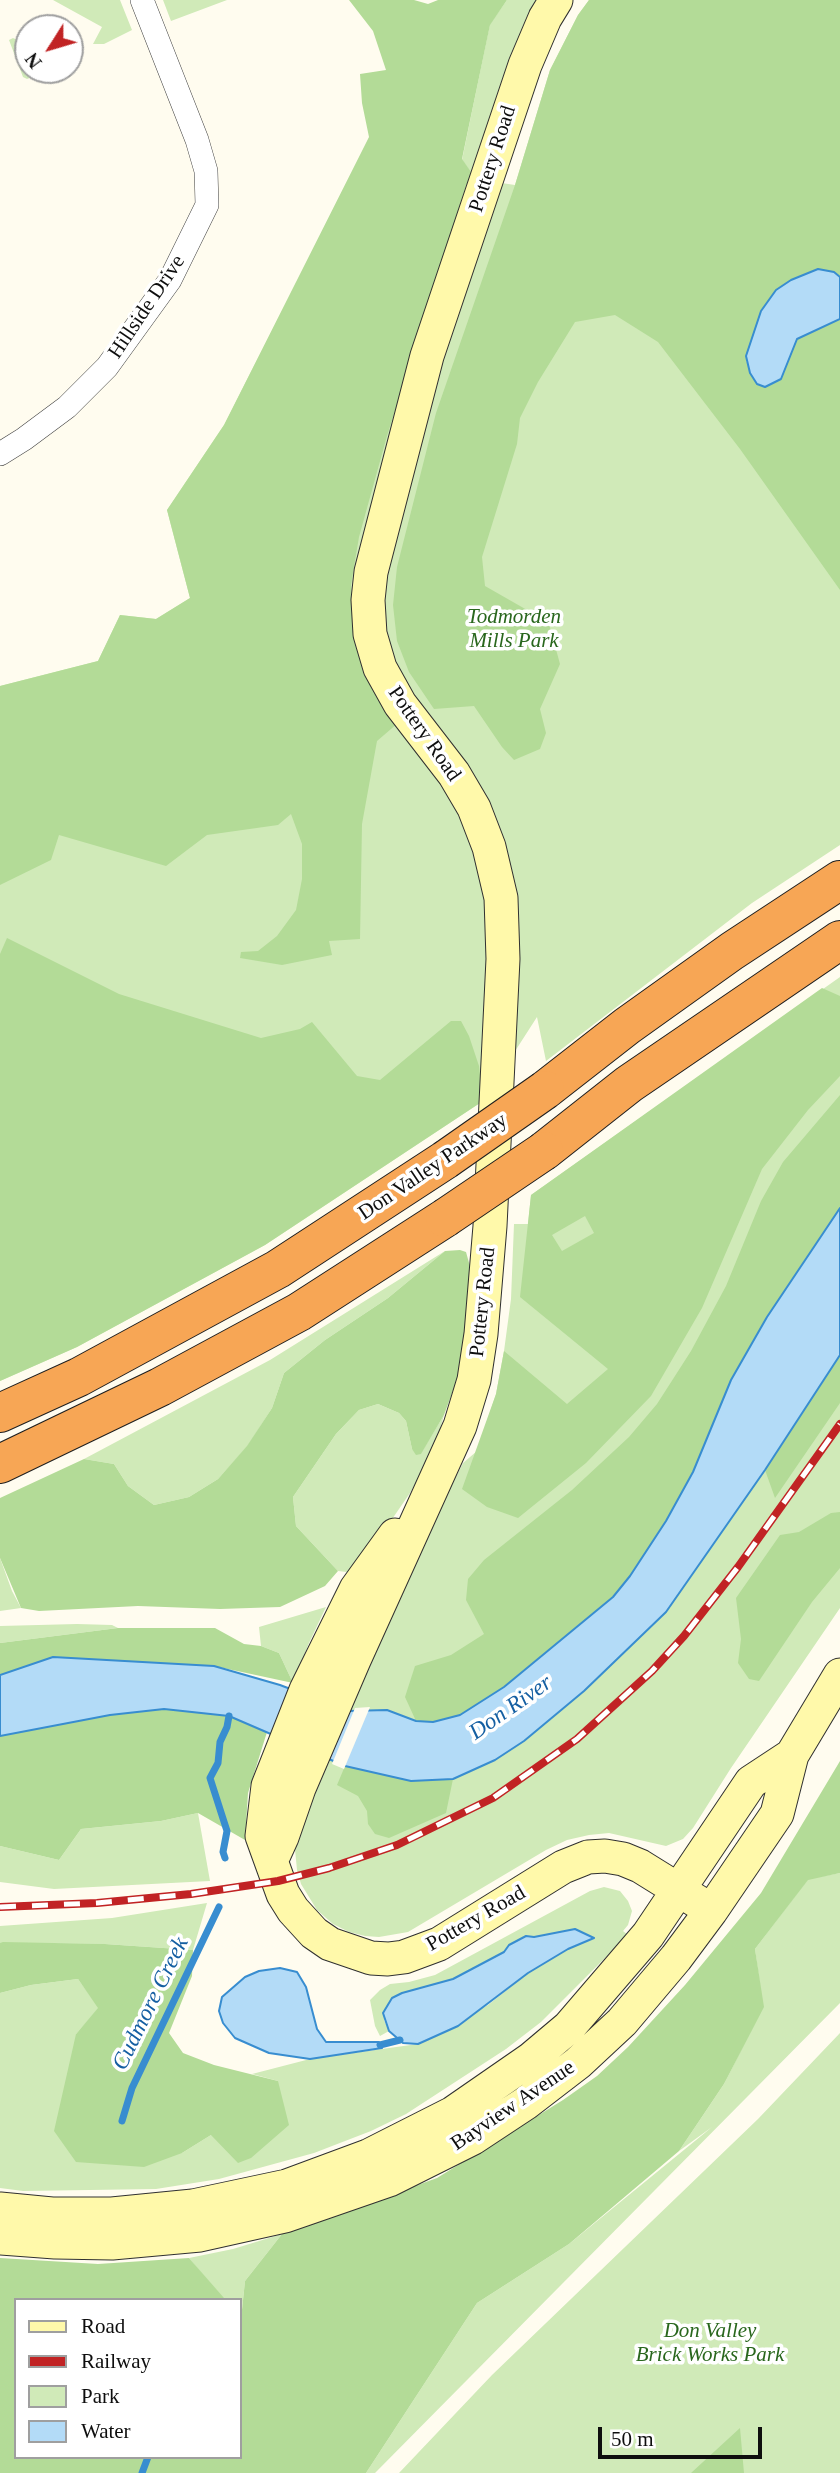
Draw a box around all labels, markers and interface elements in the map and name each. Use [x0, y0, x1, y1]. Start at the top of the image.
north arrow [14, 14, 84, 84]
text: N [21, 49, 46, 73]
street label: Pottery Road [464, 103, 522, 215]
street label: Hillside Drive [103, 250, 191, 364]
park label: Todmorden Mills Park [467, 604, 561, 654]
street label: Pottery Road [382, 682, 466, 786]
street label: Don Valley Parkway [354, 1108, 512, 1226]
street label: Pottery Road [465, 1246, 501, 1358]
water label: Don River [464, 1669, 558, 1747]
street label: Pottery Road [422, 1881, 530, 1957]
water label: Cudmore Creek [107, 1933, 195, 2075]
street label: Bayview Avenue [446, 2055, 580, 2157]
legend [14, 2298, 242, 2459]
text: Road [81, 2314, 125, 2338]
park label: Don Valley Brick Works Park [636, 2318, 784, 2368]
text: Railway [81, 2349, 151, 2373]
text: Park [81, 2384, 120, 2408]
scale bar [602, 2414, 766, 2458]
text: Water [81, 2419, 131, 2443]
text: 50 m [611, 2427, 654, 2451]

